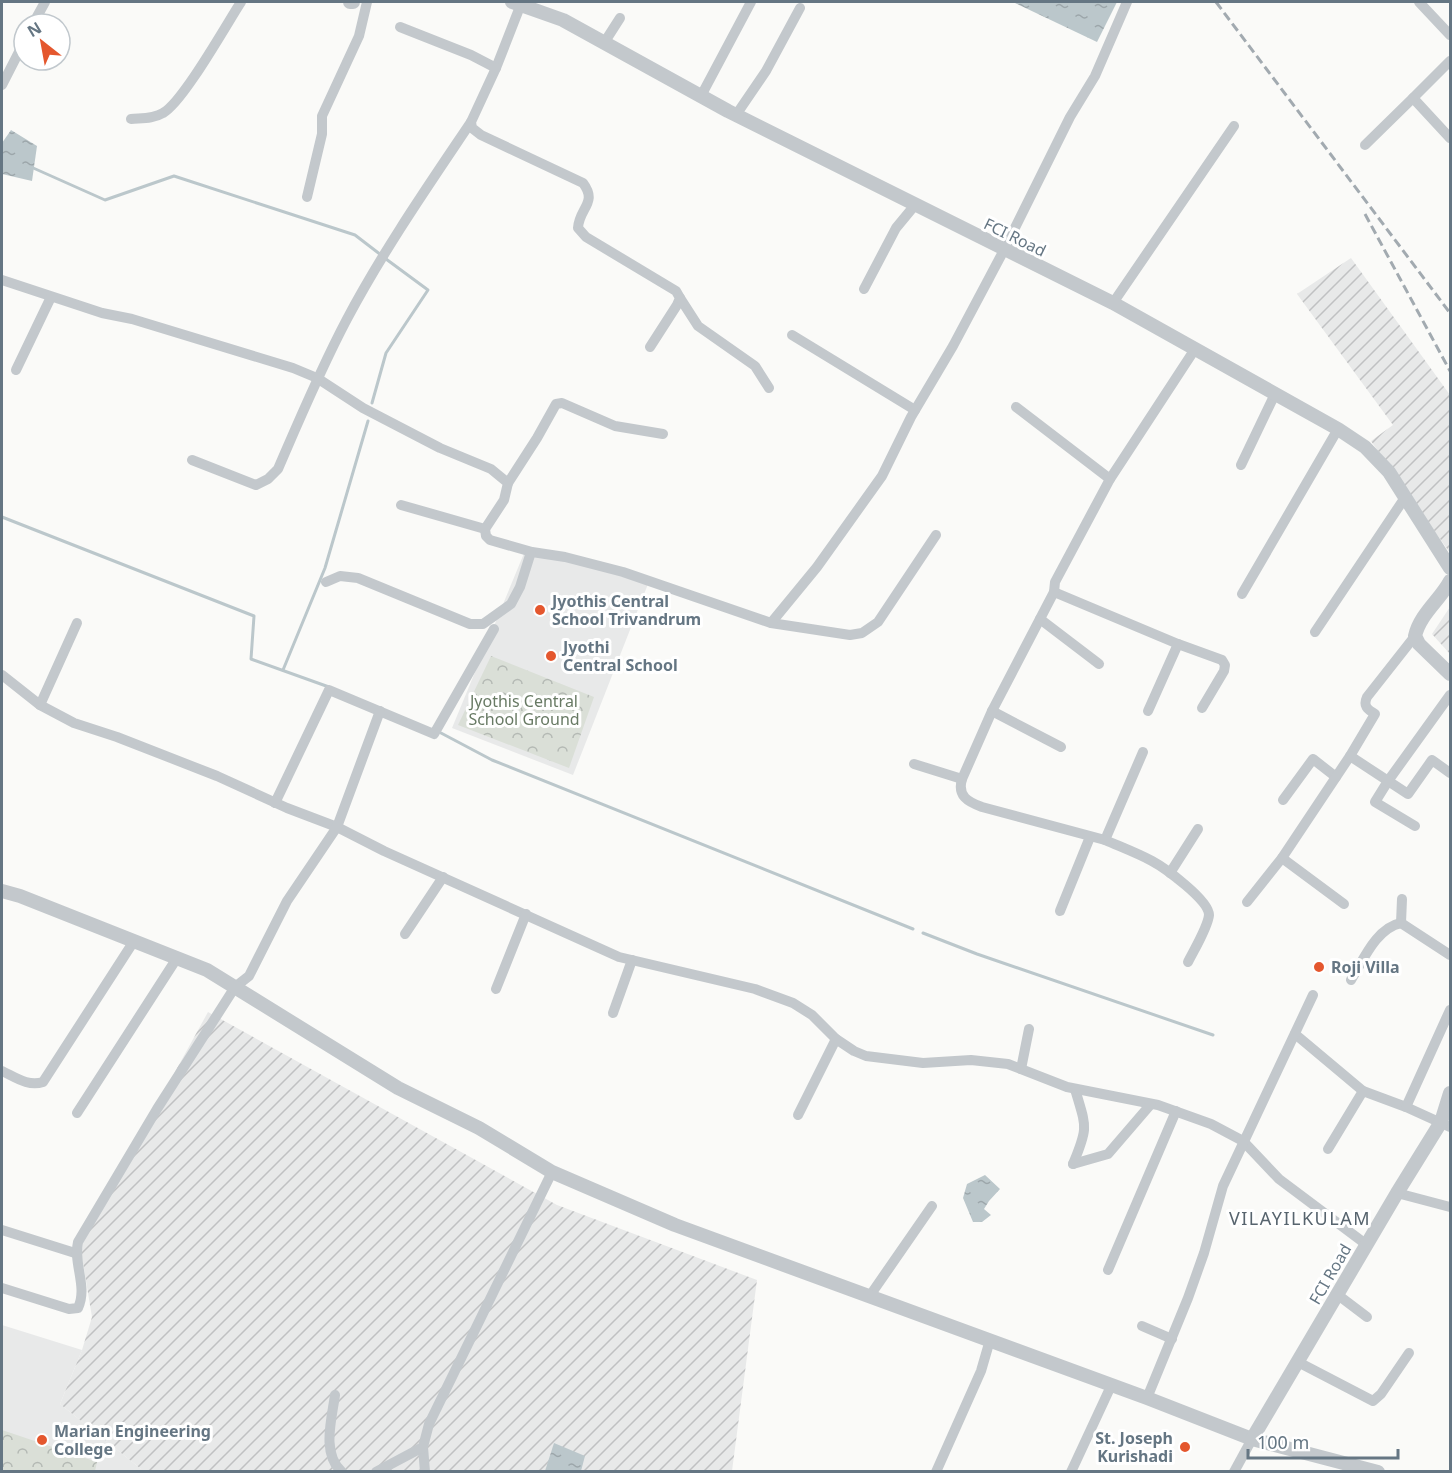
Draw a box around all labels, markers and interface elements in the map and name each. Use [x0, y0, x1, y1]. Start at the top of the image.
north arrow [12, 12, 72, 72]
text: N [23, 16, 46, 42]
street label: FCI Road [980, 213, 1050, 261]
place label: Jyothis Central School Trivandrum [550, 590, 701, 630]
marker: Jyothis Central School Trivandrum [533, 603, 547, 617]
place label: Jyothi Central School [561, 636, 678, 676]
marker: Jyothi Central School [544, 649, 558, 663]
park label: Jyothis Central School Ground [468, 690, 580, 730]
place label: Roji Villa [1331, 956, 1400, 978]
marker: Roji Villa [1312, 960, 1326, 974]
district label: VILAYILKULAM [1229, 1206, 1371, 1230]
street label: FCI Road [1304, 1240, 1356, 1308]
place label: Marian Engineering College [54, 1420, 211, 1460]
scale bar [1248, 1422, 1398, 1460]
place label: St. Joseph Kurishadi [1095, 1427, 1173, 1467]
text: 100 m [1257, 1430, 1309, 1454]
marker: Marian Engineering College [35, 1433, 49, 1447]
marker: St. Joseph Kurishadi [1178, 1440, 1192, 1454]

